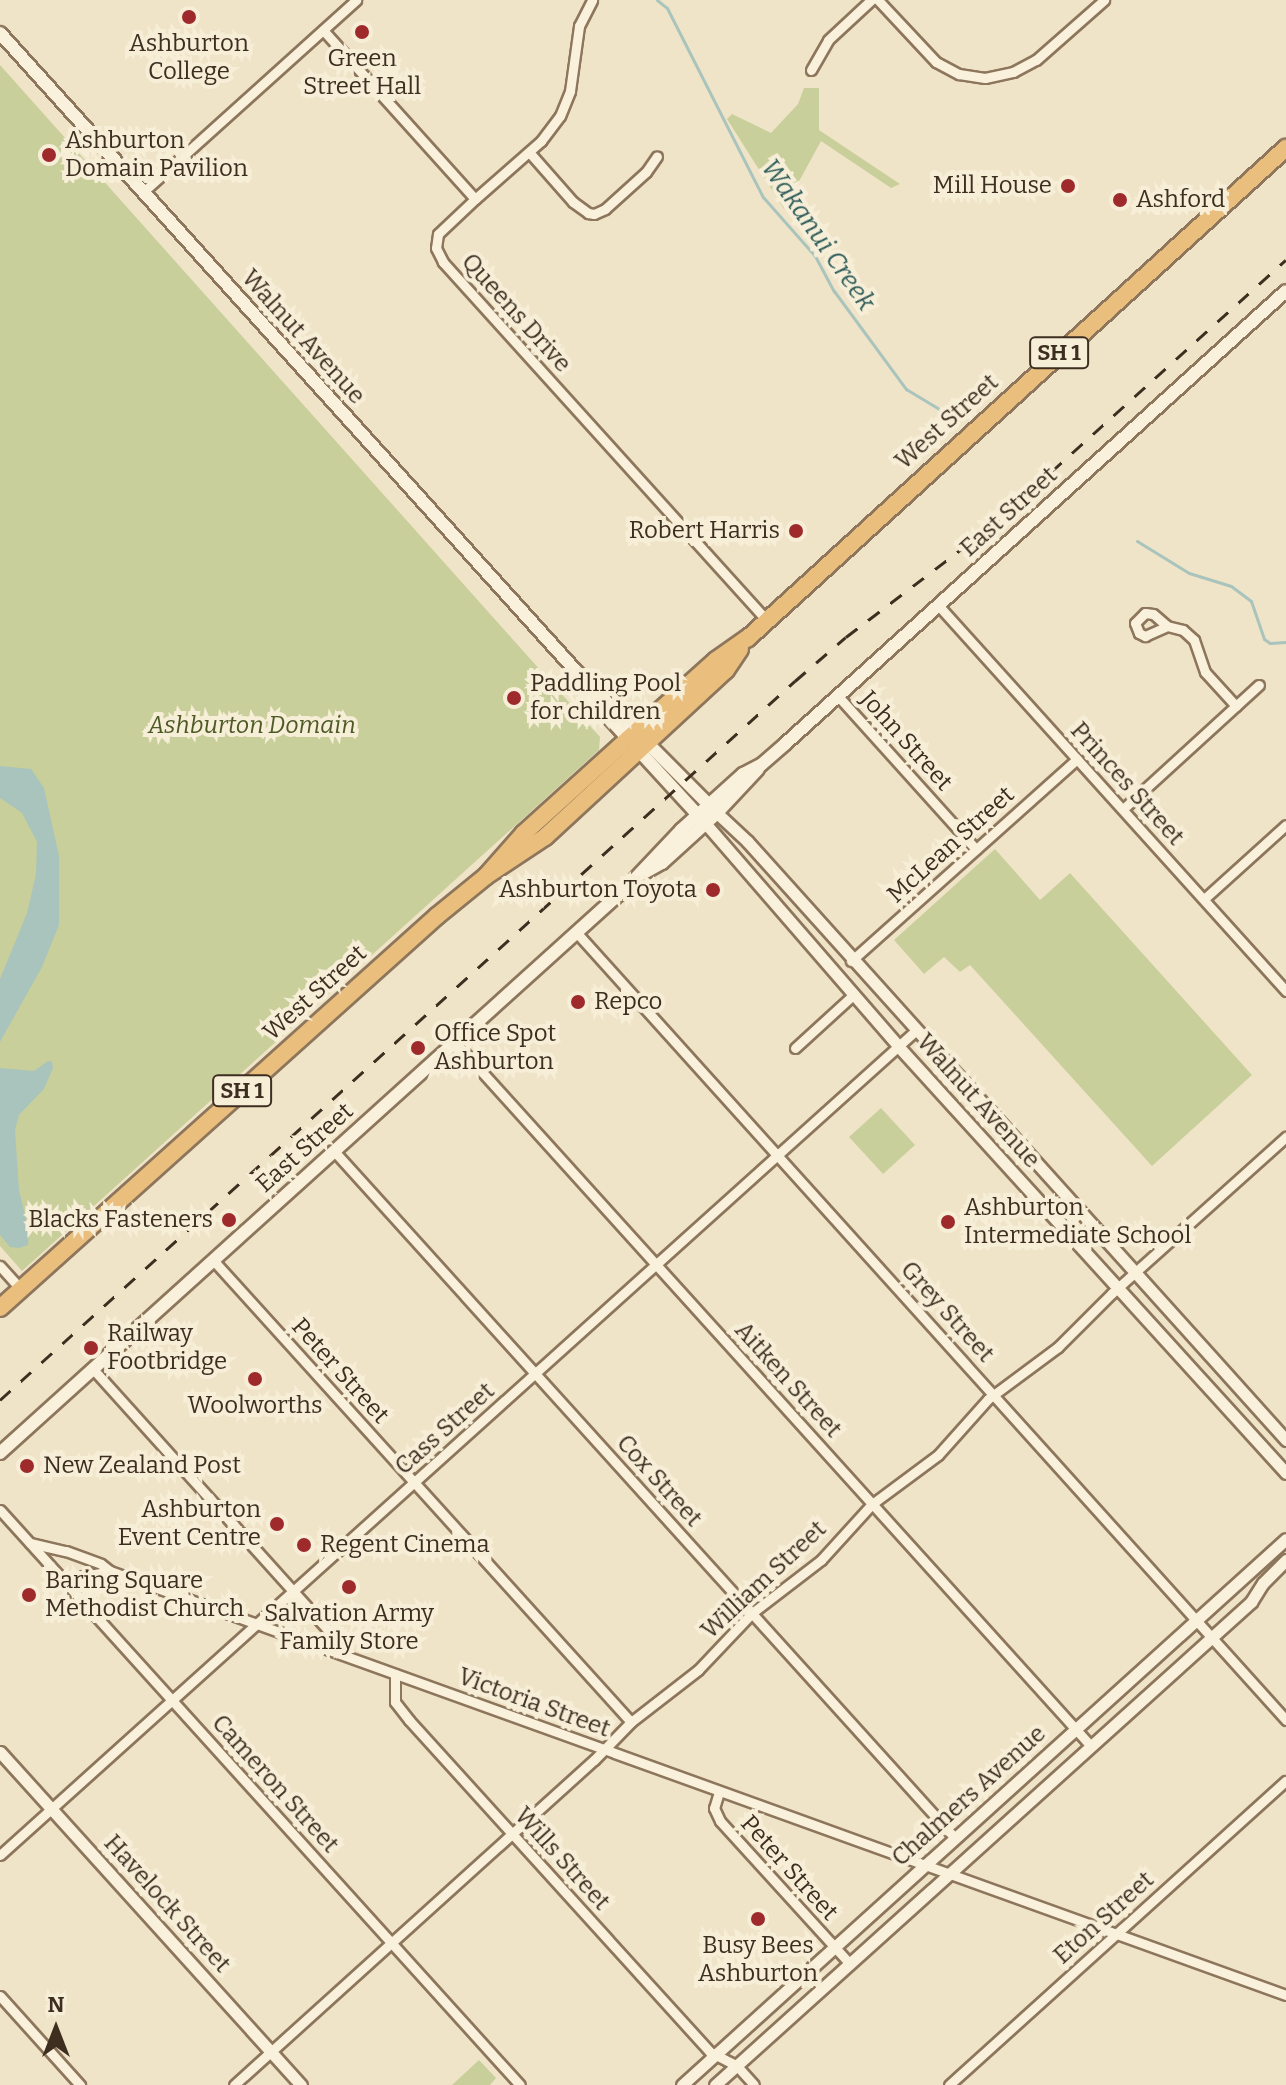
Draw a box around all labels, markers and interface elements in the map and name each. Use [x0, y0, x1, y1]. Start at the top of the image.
marker: Ashburton College [180, 8, 198, 26]
marker: Green Street Hall [353, 23, 371, 41]
place label: Ashburton College [129, 30, 249, 86]
place label: Green Street Hall [303, 45, 421, 101]
place label: Ashburton Domain Pavilion [65, 127, 248, 183]
marker: Ashburton Domain Pavilion [40, 146, 58, 164]
water label: Wakanui Creek [754, 153, 882, 317]
place label: Mill House [933, 172, 1052, 200]
marker: Mill House [1059, 177, 1077, 195]
place label: Ashford [1136, 186, 1225, 214]
marker: Ashford [1111, 191, 1129, 209]
street label: Queens Drive [455, 248, 577, 378]
street label: Walnut Avenue [235, 264, 371, 410]
road number: SH 1 [1029, 335, 1089, 371]
street label: West Street [890, 368, 1004, 476]
street label: East Street [955, 461, 1063, 563]
place label: Robert Harris [629, 517, 780, 545]
marker: Robert Harris [787, 522, 805, 540]
place label: Paddling Pool for children [530, 670, 681, 726]
street label: John Street [854, 685, 958, 797]
marker: Paddling Pool for children [505, 689, 523, 707]
park label: Ashburton Domain [148, 712, 356, 740]
street label: Princes Street [1064, 717, 1190, 851]
street label: McLean Street [882, 781, 1020, 909]
place label: Ashburton Toyota [499, 876, 697, 904]
marker: Ashburton Toyota [704, 881, 722, 899]
street label: West Street [258, 939, 372, 1047]
place label: Repco [594, 988, 662, 1016]
marker: Repco [569, 993, 587, 1011]
place label: Office Spot Ashburton [434, 1020, 556, 1076]
street label: Walnut Avenue [910, 1028, 1046, 1174]
marker: Office Spot Ashburton [409, 1039, 427, 1057]
road number: SH 1 [212, 1073, 272, 1109]
street label: East Street [251, 1097, 359, 1199]
place label: Ashburton Intermediate School [964, 1194, 1191, 1250]
place label: Blacks Fasteners [28, 1206, 213, 1234]
marker: Blacks Fasteners [220, 1211, 238, 1229]
marker: Ashburton Intermediate School [939, 1213, 957, 1231]
street label: Grey Street [894, 1256, 1000, 1368]
street label: Peter Street [285, 1312, 395, 1430]
street label: Aitken Street [729, 1316, 847, 1444]
place label: Railway Footbridge [107, 1320, 227, 1376]
marker: Railway Footbridge [82, 1339, 100, 1357]
marker: Woolworths [246, 1370, 264, 1388]
street label: Cass Street [389, 1377, 501, 1481]
place label: Woolworths [188, 1392, 322, 1420]
street label: Cox Street [610, 1429, 708, 1533]
place label: New Zealand Post [43, 1452, 241, 1480]
marker: New Zealand Post [18, 1457, 36, 1475]
place label: Ashburton Event Centre [118, 1496, 261, 1552]
marker: Ashburton Event Centre [268, 1515, 286, 1533]
street label: William Street [696, 1515, 832, 1645]
place label: Regent Cinema [320, 1531, 490, 1559]
marker: Regent Cinema [295, 1536, 313, 1554]
place label: Baring Square Methodist Church [45, 1567, 244, 1623]
marker: Salvation Army Family Store [340, 1578, 358, 1596]
marker: Baring Square Methodist Church [20, 1586, 38, 1604]
place label: Salvation Army Family Store [264, 1600, 434, 1656]
street label: Victoria Street [454, 1662, 614, 1744]
street label: Cameron Street [206, 1709, 344, 1859]
street label: Chalmers Avenue [886, 1719, 1052, 1873]
street label: Wills Street [508, 1802, 616, 1916]
street label: Peter Street [734, 1809, 844, 1927]
street label: Havelock Street [98, 1829, 236, 1979]
street label: Eton Street [1048, 1866, 1160, 1970]
marker: Busy Bees Ashburton [749, 1910, 767, 1928]
place label: Busy Bees Ashburton [698, 1932, 818, 1988]
north arrow [16, 1989, 96, 2069]
text: N [48, 1991, 64, 2018]

